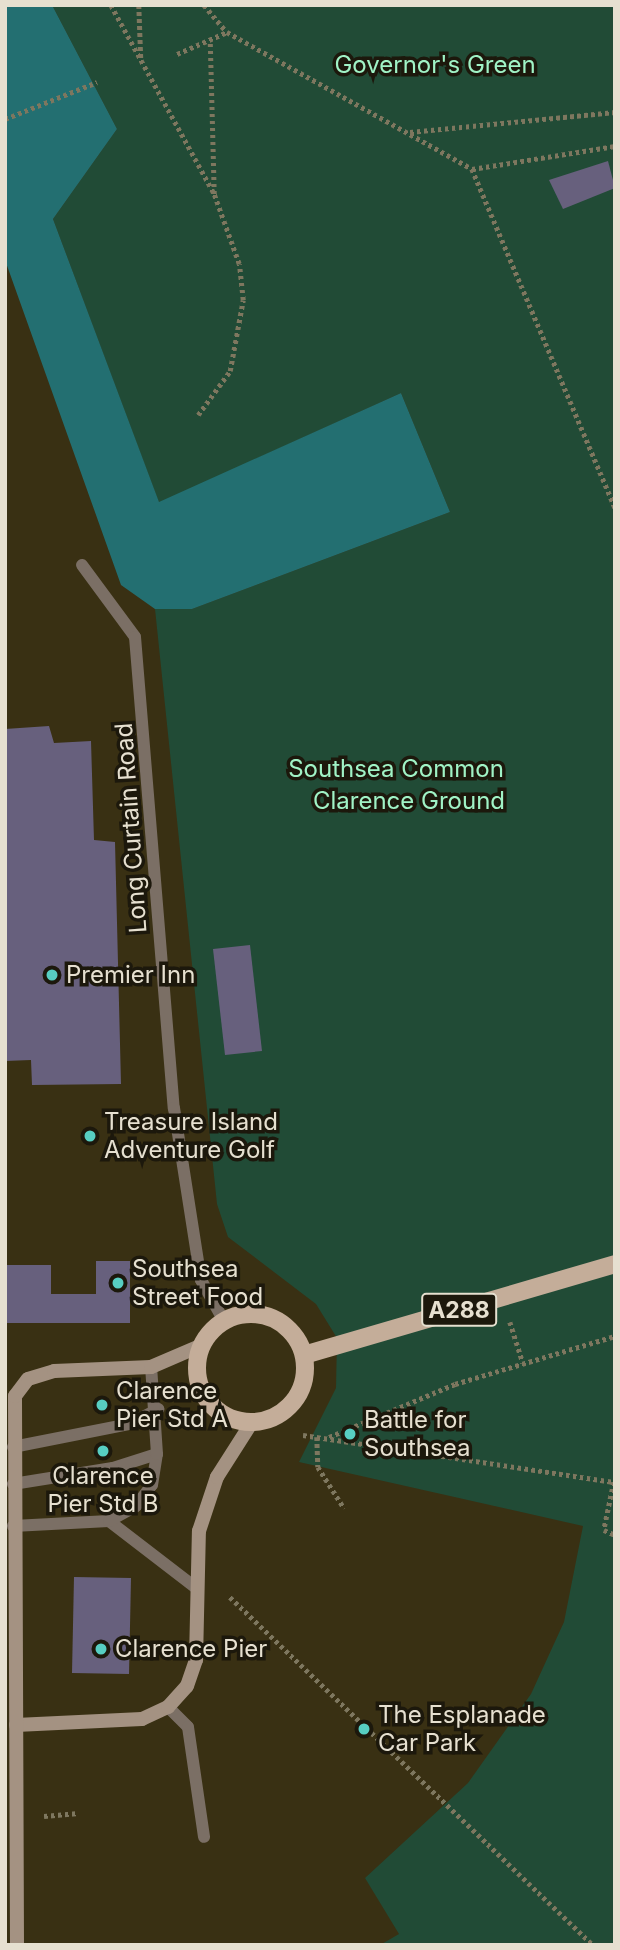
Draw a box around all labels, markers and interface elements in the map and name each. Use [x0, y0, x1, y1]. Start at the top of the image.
park label: Governor's Green [334, 51, 536, 79]
street label: Long Curtain Road [109, 722, 153, 934]
park label: Southsea Common [288, 755, 504, 783]
park label: Clarence Ground [313, 787, 505, 815]
place label: Premier Inn [66, 961, 195, 989]
marker: Premier Inn [44, 967, 60, 983]
place label: Treasure Island Adventure Golf [104, 1108, 278, 1164]
marker: Treasure Island Adventure Golf [82, 1128, 98, 1144]
place label: Southsea Street Food [132, 1255, 263, 1311]
marker: Southsea Street Food [110, 1275, 126, 1291]
road number: A288 [420, 1290, 498, 1330]
place label: Clarence Pier Std A [116, 1377, 228, 1433]
marker: Clarence Pier Std A [94, 1397, 110, 1413]
place label: Battle for Southsea [364, 1406, 470, 1462]
marker: Battle for Southsea [342, 1426, 358, 1442]
marker: Clarence Pier Std B [95, 1443, 111, 1459]
place label: Clarence Pier Std B [47, 1462, 159, 1518]
place label: Clarence Pier [115, 1635, 267, 1663]
marker: Clarence Pier [93, 1641, 109, 1657]
place label: The Esplanade Car Park [378, 1701, 546, 1757]
marker: The Esplanade Car Park [356, 1721, 372, 1737]

